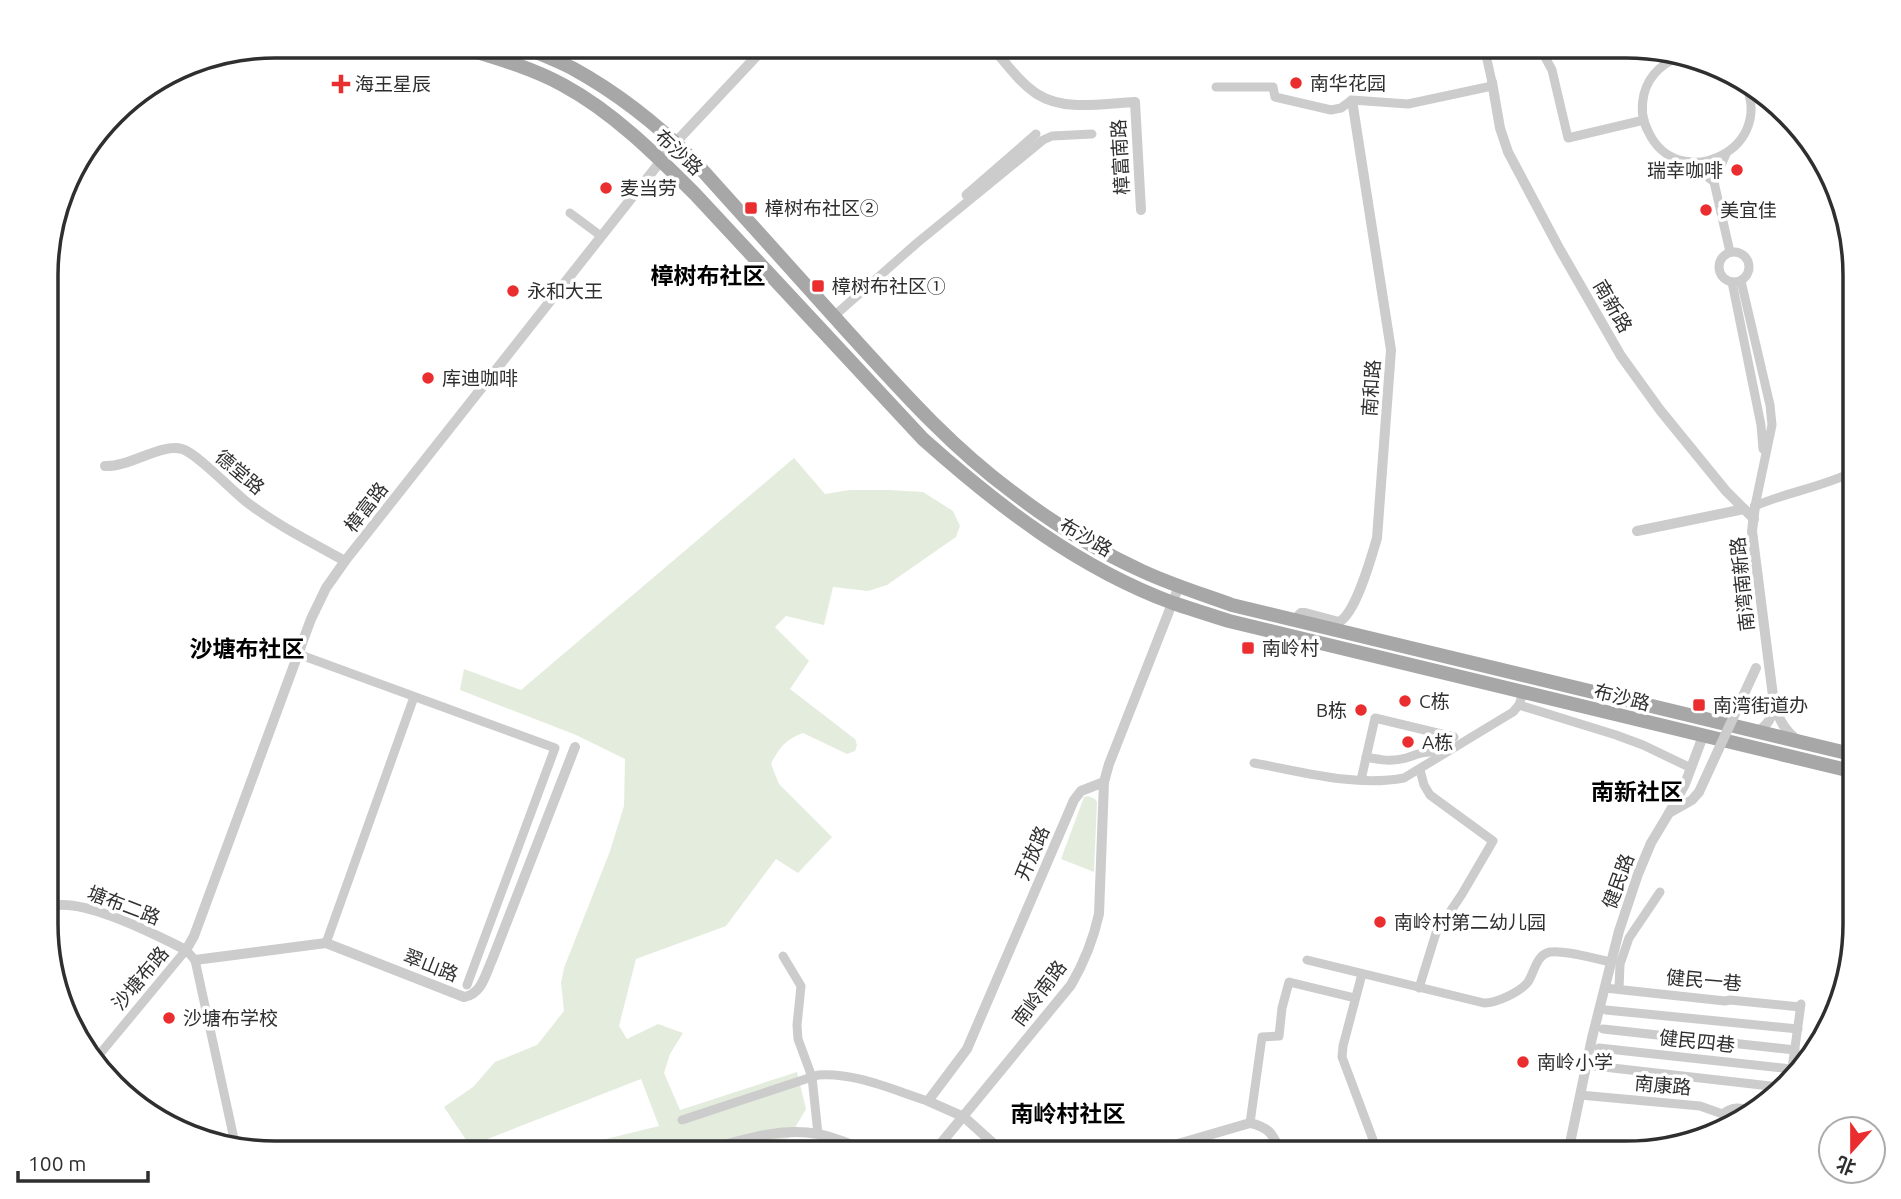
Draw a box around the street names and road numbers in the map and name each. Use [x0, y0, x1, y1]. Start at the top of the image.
street label: 樟富南路 [1107, 118, 1133, 196]
street label: 布沙路 [651, 125, 707, 179]
street label: 南新路 [1589, 276, 1637, 336]
street label: 南和路 [1358, 359, 1384, 417]
street label: 德堂路 [211, 445, 269, 499]
street label: 樟富路 [340, 478, 392, 536]
street label: 布沙路 [1056, 513, 1116, 561]
street label: 南湾南新路 [1726, 536, 1758, 632]
street label: 布沙路 [1592, 679, 1652, 715]
street label: 开放路 [1011, 822, 1053, 884]
street label: 健民路 [1598, 850, 1638, 912]
street label: 塘布二路 [85, 881, 163, 929]
street label: 沙塘布路 [107, 942, 173, 1014]
street label: 翠山路 [400, 945, 462, 985]
street label: 南岭南路 [1007, 956, 1071, 1030]
street label: 健民一巷 [1665, 966, 1743, 994]
street label: 健民四巷 [1658, 1026, 1736, 1056]
street label: 南康路 [1634, 1072, 1692, 1098]

